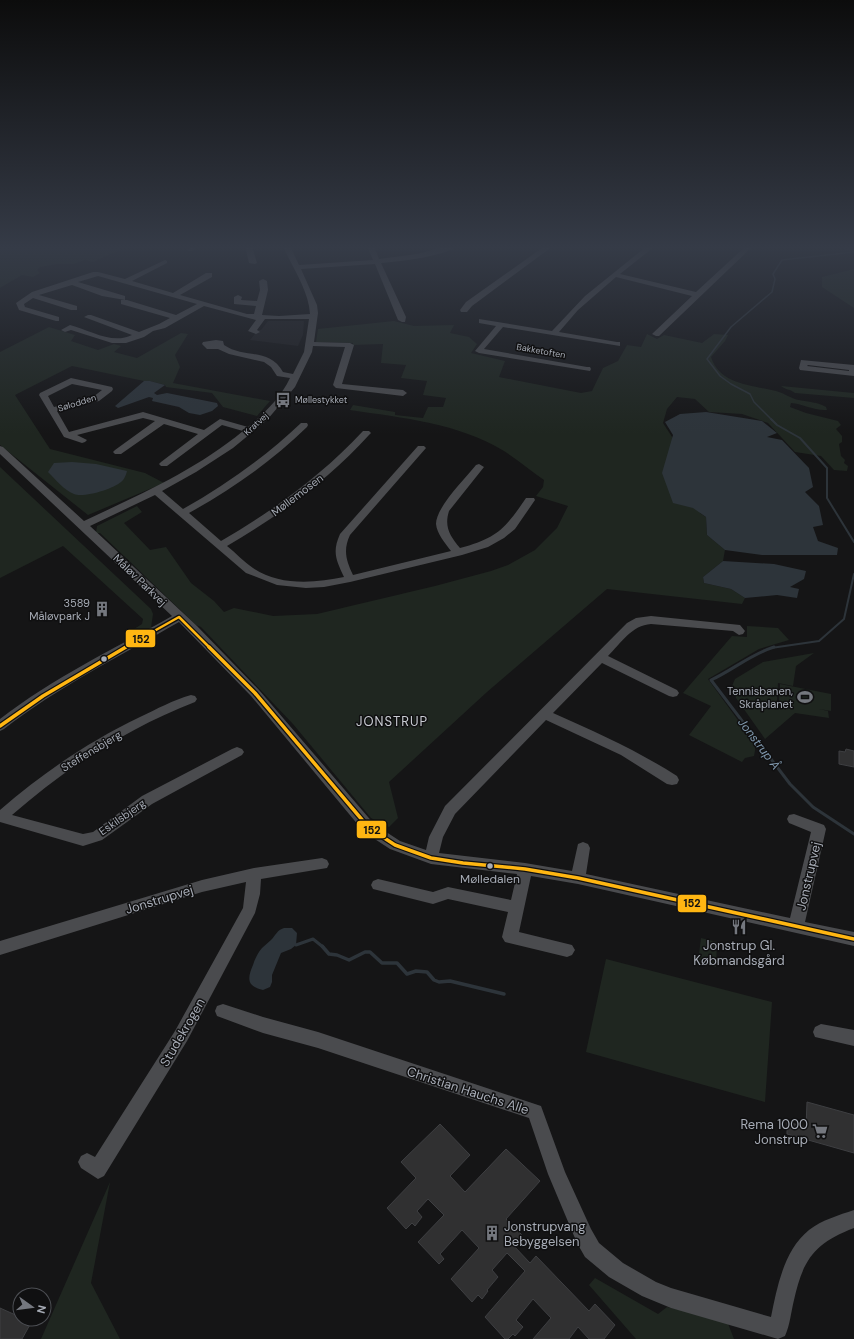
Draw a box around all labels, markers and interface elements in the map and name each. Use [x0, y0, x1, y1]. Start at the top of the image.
street label: Bakketoften [516, 341, 566, 361]
street label: Sølodden [56, 391, 98, 415]
bus stop icon: Møllestykket [274, 391, 292, 409]
place label: Møllestykket [295, 394, 348, 406]
street label: Kratvej [241, 410, 271, 438]
street label: Møllemosen [268, 471, 326, 519]
street label: Måløv Parkvej [110, 551, 170, 609]
place label: 3589 Måløvpark J [29, 596, 90, 623]
building icon: 3589 Måløvpark J [93, 600, 111, 618]
line badge: 152 [125, 629, 156, 648]
text: 152 [132, 632, 150, 646]
unlabelled marker [99, 654, 109, 664]
place label: Tennisbanen, Skråplanet [727, 684, 793, 711]
sports icon: Tennisbanen, Skråplanet [796, 688, 814, 706]
district label: JONSTRUP [356, 713, 428, 730]
water label: Jonstrup Å [734, 715, 784, 773]
street label: Steffensbjerg [58, 727, 124, 775]
street label: Eskilsbjerg [96, 796, 148, 838]
line badge: 152 [356, 820, 387, 839]
text: 152 [363, 823, 381, 837]
street label: Jonstrupvej [792, 840, 825, 912]
marker: Mølledalen [485, 861, 495, 871]
place label: Mølledalen [460, 871, 520, 887]
street label: Jonstrupvej [123, 881, 195, 918]
line badge: 152 [677, 894, 707, 913]
text: 152 [683, 896, 701, 910]
restaurant icon: Jonstrup Gl. Købmandsgård [730, 918, 748, 936]
place label: Jonstrup Gl. Købmandsgård [693, 937, 785, 969]
street label: Studekrogen [156, 995, 209, 1069]
street label: Christian Hauchs Alle [405, 1063, 531, 1118]
place label: Rema 1000 Jonstrup [740, 1116, 808, 1148]
supermarket icon: Rema 1000 Jonstrup [811, 1122, 829, 1140]
place label: Jonstrupvang Bebyggelsen [504, 1218, 585, 1250]
building icon: Jonstrupvang Bebyggelsen [483, 1224, 501, 1242]
north arrow [12, 1287, 52, 1327]
text: N [34, 1304, 49, 1315]

